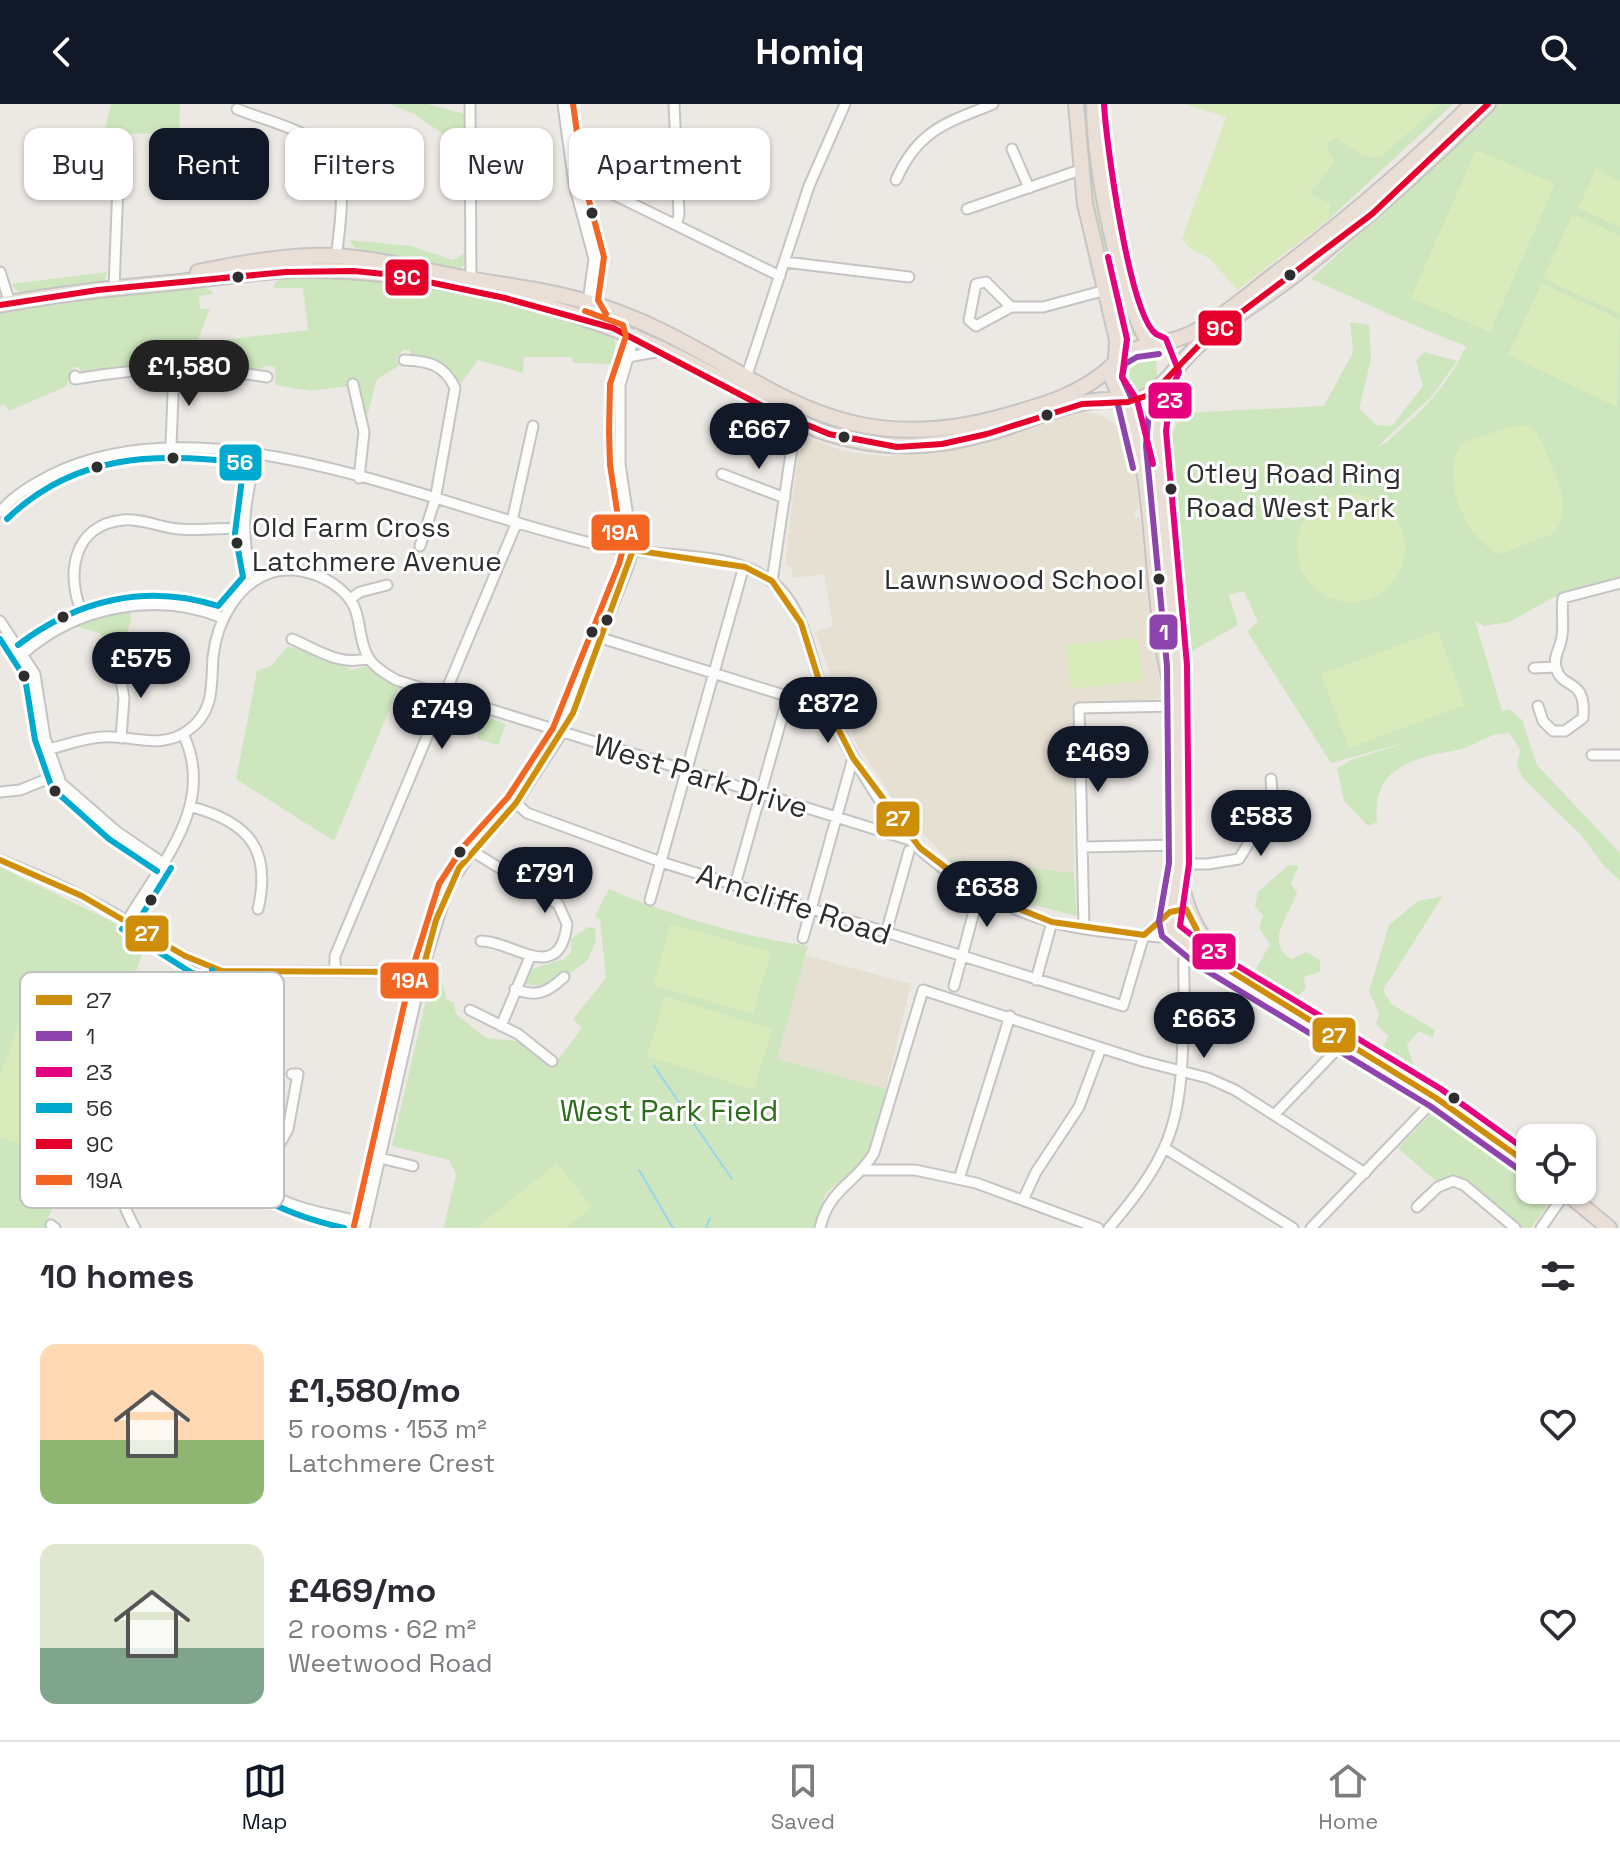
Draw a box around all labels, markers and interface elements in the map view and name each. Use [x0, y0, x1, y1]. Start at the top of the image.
text: Homiq [756, 29, 864, 75]
icon: back [40, 30, 84, 74]
icon: search [1536, 30, 1580, 74]
chip: Buy [24, 128, 133, 200]
chip: Rent [149, 128, 269, 200]
chip: Filters [285, 128, 424, 200]
chip: New [440, 128, 553, 200]
chip: Apartment [569, 128, 770, 200]
unlabelled marker [584, 205, 600, 221]
line badge: 9C [384, 258, 430, 297]
text: 9C [393, 263, 421, 291]
unlabelled marker [1282, 267, 1298, 283]
unlabelled marker [230, 269, 246, 285]
line badge: 9C [1197, 309, 1243, 347]
text: 9C [1206, 314, 1234, 342]
pin: £1,580 [124, 340, 254, 408]
text: £1,580 [147, 349, 231, 383]
line badge: 23 [1147, 381, 1193, 420]
text: 23 [1157, 386, 1183, 414]
pin: £667 [712, 403, 806, 471]
unlabelled marker [1039, 407, 1055, 423]
text: £667 [728, 412, 790, 446]
unlabelled marker [836, 429, 852, 445]
line badge: 56 [218, 443, 263, 482]
text: 56 [227, 448, 253, 476]
unlabelled marker [165, 450, 181, 466]
place label: Otley Road Ring Road West Park [1186, 455, 1401, 525]
unlabelled marker [89, 459, 105, 475]
marker: Otley Road Ring Road West Park [1163, 481, 1179, 497]
place label: Old Farm Cross Latchmere Avenue [252, 509, 502, 579]
line badge: 19A [590, 513, 651, 552]
text: 19A [601, 518, 639, 546]
marker: Old Farm Cross Latchmere Avenue [229, 535, 245, 551]
place label: Lawnswood School [884, 561, 1144, 597]
marker: Lawnswood School [1151, 571, 1167, 587]
unlabelled marker [55, 609, 71, 625]
unlabelled marker [599, 612, 615, 628]
line badge: 1 [1148, 613, 1179, 651]
text: 1 [1159, 618, 1169, 646]
unlabelled marker [584, 624, 600, 640]
pin: £575 [94, 632, 188, 700]
text: £575 [110, 641, 172, 675]
unlabelled marker [16, 668, 32, 684]
pin: £872 [781, 677, 875, 745]
pin: £749 [395, 683, 489, 751]
text: £872 [797, 686, 859, 720]
text: £749 [411, 692, 473, 726]
street label: West Park Drive [589, 725, 813, 827]
pin: £469 [1051, 726, 1145, 794]
text: £469 [1065, 735, 1131, 769]
unlabelled marker [47, 783, 63, 799]
pin: £583 [1214, 790, 1308, 858]
text: £583 [1229, 799, 1293, 833]
line badge: 27 [875, 800, 921, 838]
text: 27 [885, 804, 911, 832]
unlabelled marker [452, 844, 468, 860]
pin: £791 [498, 847, 592, 915]
street label: Arncliffe Road [692, 854, 896, 954]
text: £791 [516, 856, 574, 890]
pin: £638 [940, 861, 1034, 929]
text: £638 [955, 870, 1019, 904]
unlabelled marker [143, 892, 159, 908]
line badge: 27 [124, 914, 170, 953]
text: 27 [134, 919, 160, 947]
line badge: 23 [1191, 932, 1237, 971]
text: 23 [1201, 937, 1227, 965]
line badge: 19A [379, 961, 440, 1000]
text: 19A [391, 966, 429, 994]
legend [20, 972, 284, 1208]
text: 27 [86, 986, 112, 1014]
pin: £663 [1157, 992, 1251, 1060]
text: £663 [1172, 1001, 1236, 1035]
line badge: 27 [1311, 1016, 1357, 1054]
text: 27 [1321, 1021, 1347, 1049]
text: 1 [86, 1022, 95, 1050]
text: 23 [86, 1058, 112, 1086]
unlabelled marker [1446, 1090, 1462, 1106]
park label: West Park Field [560, 1091, 778, 1130]
text: 56 [86, 1094, 113, 1122]
map controls [1516, 1124, 1596, 1204]
button: locate [1516, 1124, 1596, 1204]
text: 9C [86, 1130, 114, 1158]
text: 19A [86, 1166, 123, 1194]
icon: filters [1536, 1254, 1580, 1298]
text: 10 homes [40, 1255, 194, 1298]
text: £1,580/mo [288, 1369, 461, 1412]
icon: home [104, 1376, 200, 1472]
icon: heart [1536, 1402, 1580, 1446]
text: 5 rooms · 153 m² [288, 1412, 487, 1446]
text: Latchmere Crest [288, 1446, 495, 1480]
text: £469/mo [288, 1569, 436, 1612]
icon: home [104, 1576, 200, 1672]
icon: heart [1536, 1602, 1580, 1646]
text: 2 rooms · 62 m² [288, 1612, 476, 1646]
text: Weetwood Road [288, 1646, 493, 1680]
tab: Map [242, 1759, 288, 1835]
tab: Saved [771, 1759, 835, 1835]
tab: Home [1318, 1759, 1378, 1835]

